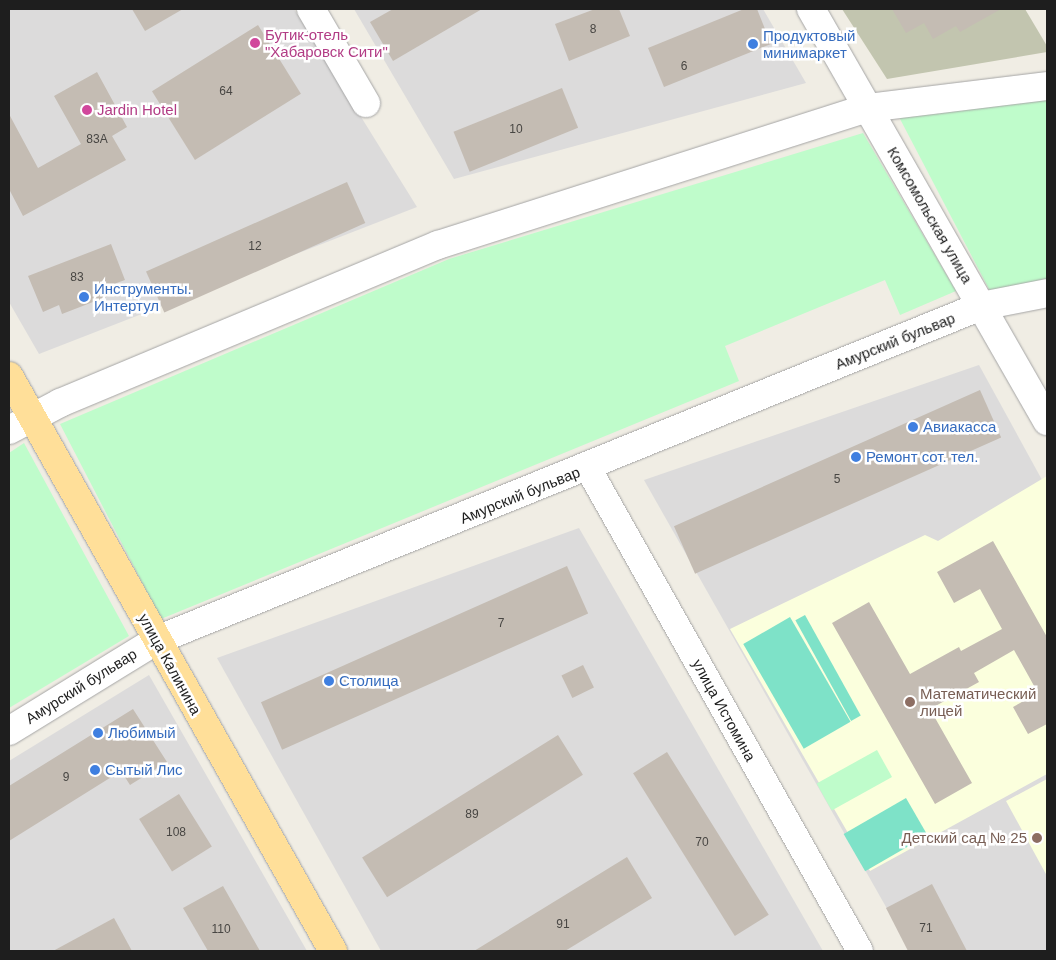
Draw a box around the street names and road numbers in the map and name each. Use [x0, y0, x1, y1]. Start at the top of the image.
street label: Комсомольская улица [884, 144, 976, 286]
street label: Амурский бульвар [832, 309, 958, 373]
street label: Амурский бульвар [457, 463, 583, 527]
street label: улица Калинина [135, 610, 205, 718]
street label: Амурский бульвар [22, 645, 140, 727]
street label: улица Истомина [688, 656, 760, 764]

